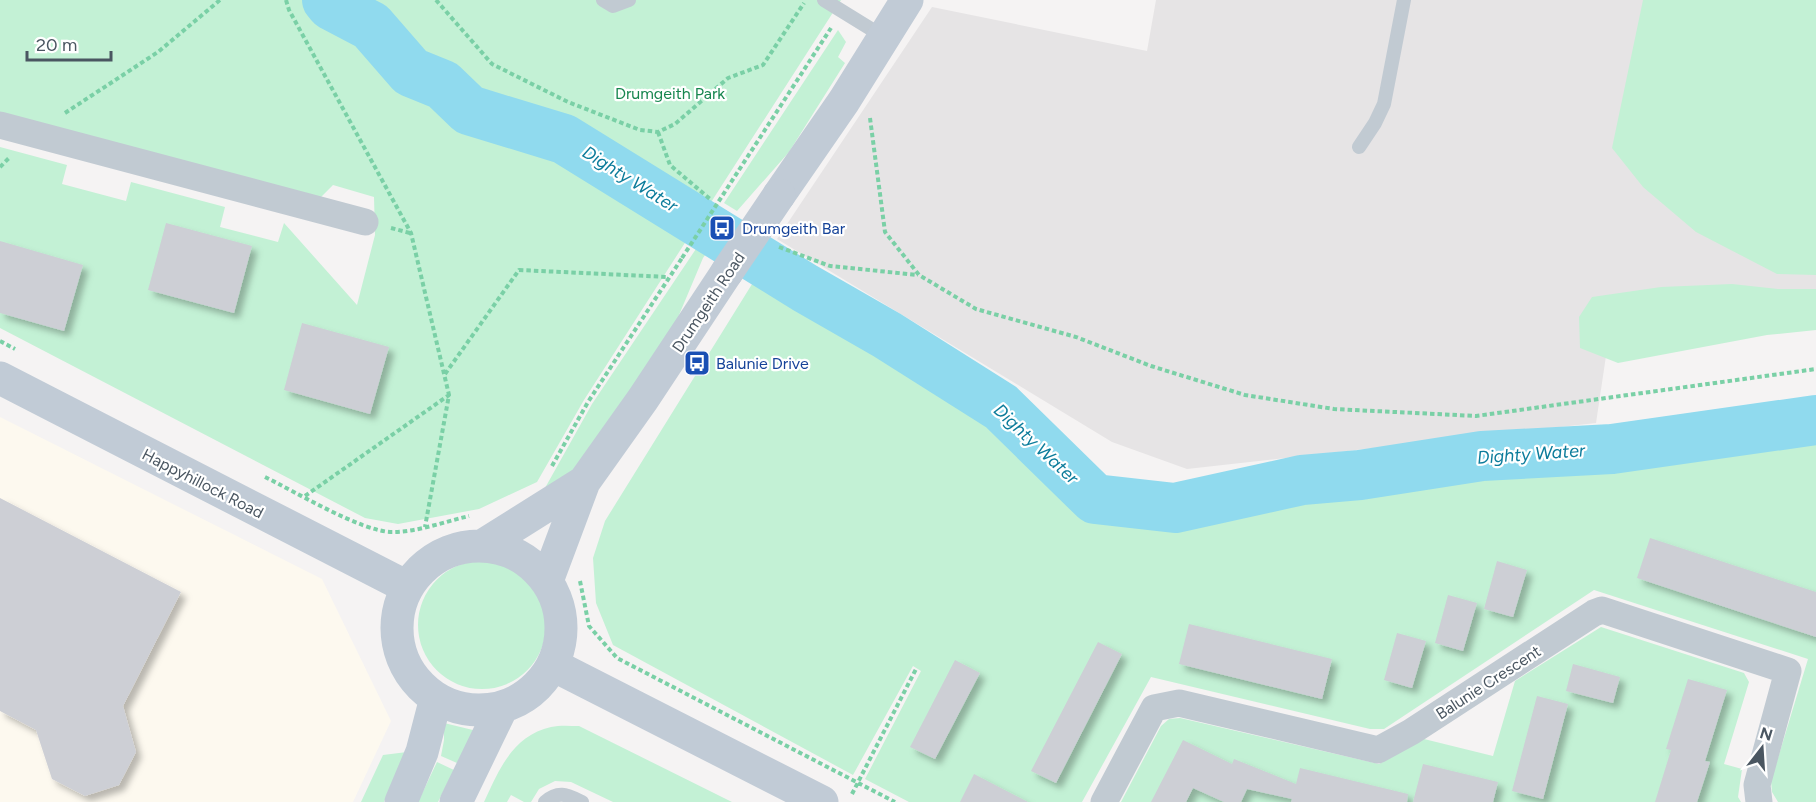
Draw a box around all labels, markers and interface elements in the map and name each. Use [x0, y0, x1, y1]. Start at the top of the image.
scale bar [27, 24, 111, 62]
text: 20 m [36, 34, 77, 56]
park label: Drumgeith Park [615, 84, 725, 103]
water label: Dighty Water [578, 141, 682, 217]
bus stop icon: Drumgeith Bar [707, 213, 737, 243]
place label: Drumgeith Bar [742, 219, 846, 238]
street label: Drumgeith Road [668, 249, 749, 356]
bus stop icon: Balunie Drive [682, 348, 712, 378]
place label: Balunie Drive [716, 354, 809, 373]
water label: Dighty Water [989, 399, 1084, 489]
water label: Dighty Water [1476, 439, 1587, 469]
street label: Happyhillock Road [139, 445, 267, 522]
street label: Balunie Crescent [1432, 641, 1544, 723]
north arrow [1732, 718, 1792, 778]
text: N [1758, 723, 1775, 745]

